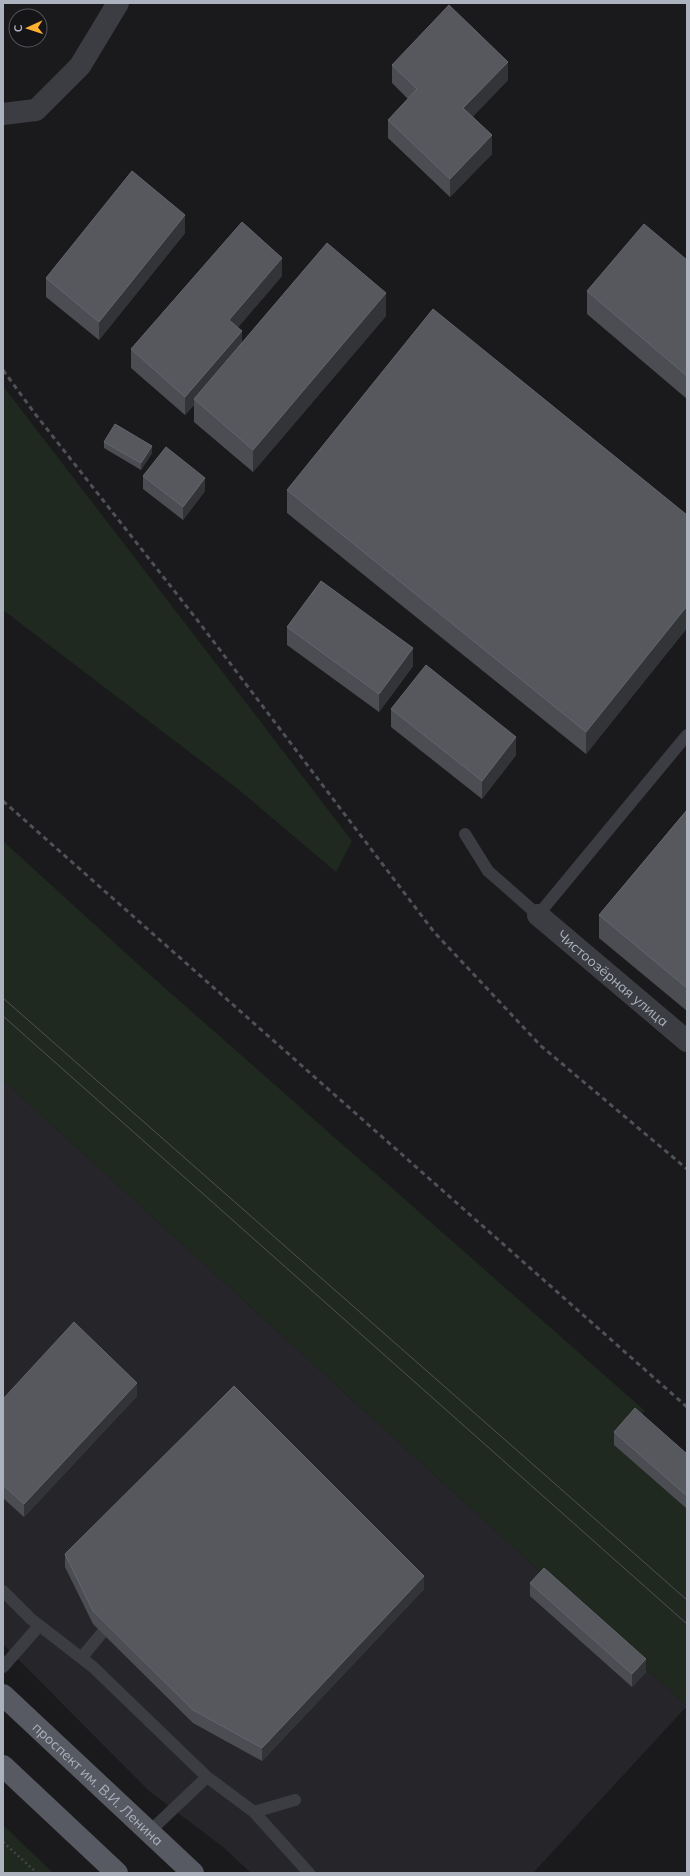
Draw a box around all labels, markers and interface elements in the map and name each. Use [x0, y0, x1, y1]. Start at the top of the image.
north arrow [8, 8, 48, 48]
text: С [11, 24, 25, 33]
street label: Чистоозёрная улица [553, 926, 672, 1030]
street label: проспект им. В.И. Ленина [29, 1718, 167, 1849]

